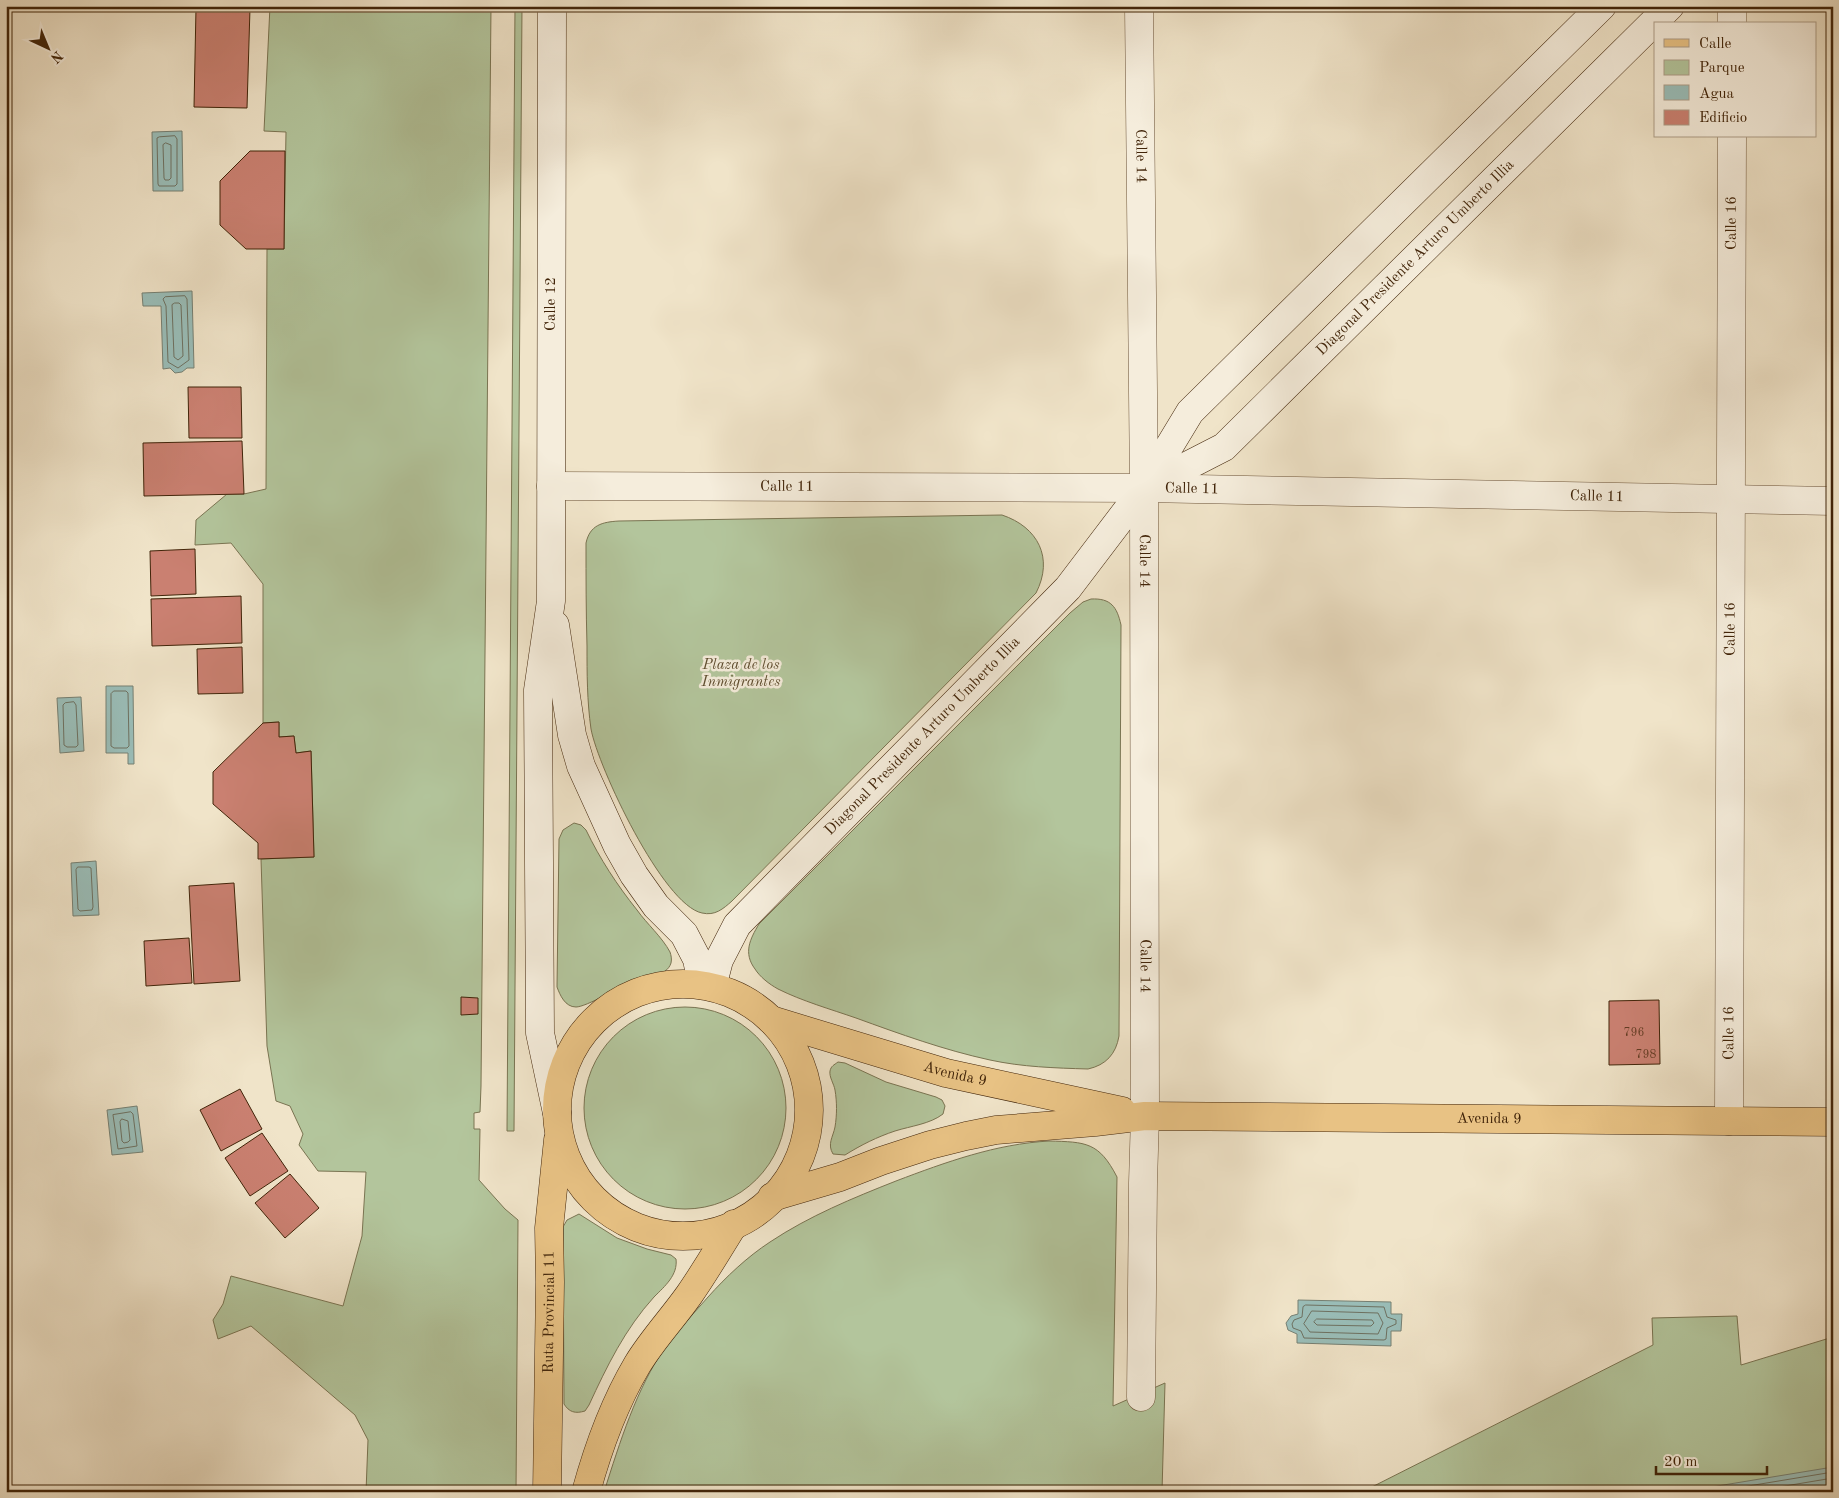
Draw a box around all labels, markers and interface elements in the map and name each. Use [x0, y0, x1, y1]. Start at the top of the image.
north arrow [22, 22, 72, 72]
legend [1654, 22, 1816, 138]
text: Calle [1699, 37, 1732, 52]
text: N [47, 48, 65, 66]
text: Parque [1699, 61, 1745, 76]
text: Agua [1699, 87, 1735, 102]
text: Edificio [1699, 111, 1747, 126]
street label: Calle 14 [1133, 129, 1148, 183]
street label: Diagonal Presidente Arturo Umberto Illia [1314, 157, 1517, 358]
street label: Calle 16 [1724, 196, 1739, 250]
street label: Calle 12 [544, 277, 559, 331]
street label: Calle 11 [760, 479, 814, 494]
street label: Calle 11 [1165, 481, 1219, 497]
street label: Calle 11 [1570, 489, 1624, 505]
street label: Calle 14 [1137, 534, 1152, 588]
street label: Calle 16 [1723, 602, 1738, 656]
street label: Diagonal Presidente Arturo Umberto Illia [822, 634, 1023, 838]
park label: Plaza de los Inmigrantes [700, 658, 781, 690]
street label: Calle 14 [1137, 939, 1152, 993]
street label: Calle 16 [1722, 1006, 1737, 1060]
house number: 796 [1624, 1027, 1644, 1039]
house number: 798 [1636, 1049, 1656, 1061]
street label: Avenida 9 [921, 1059, 988, 1089]
street label: Avenida 9 [1457, 1111, 1522, 1127]
street label: Ruta Provincial 11 [541, 1251, 558, 1373]
scale bar [1656, 1443, 1768, 1475]
text: 20 m [1664, 1455, 1698, 1470]

